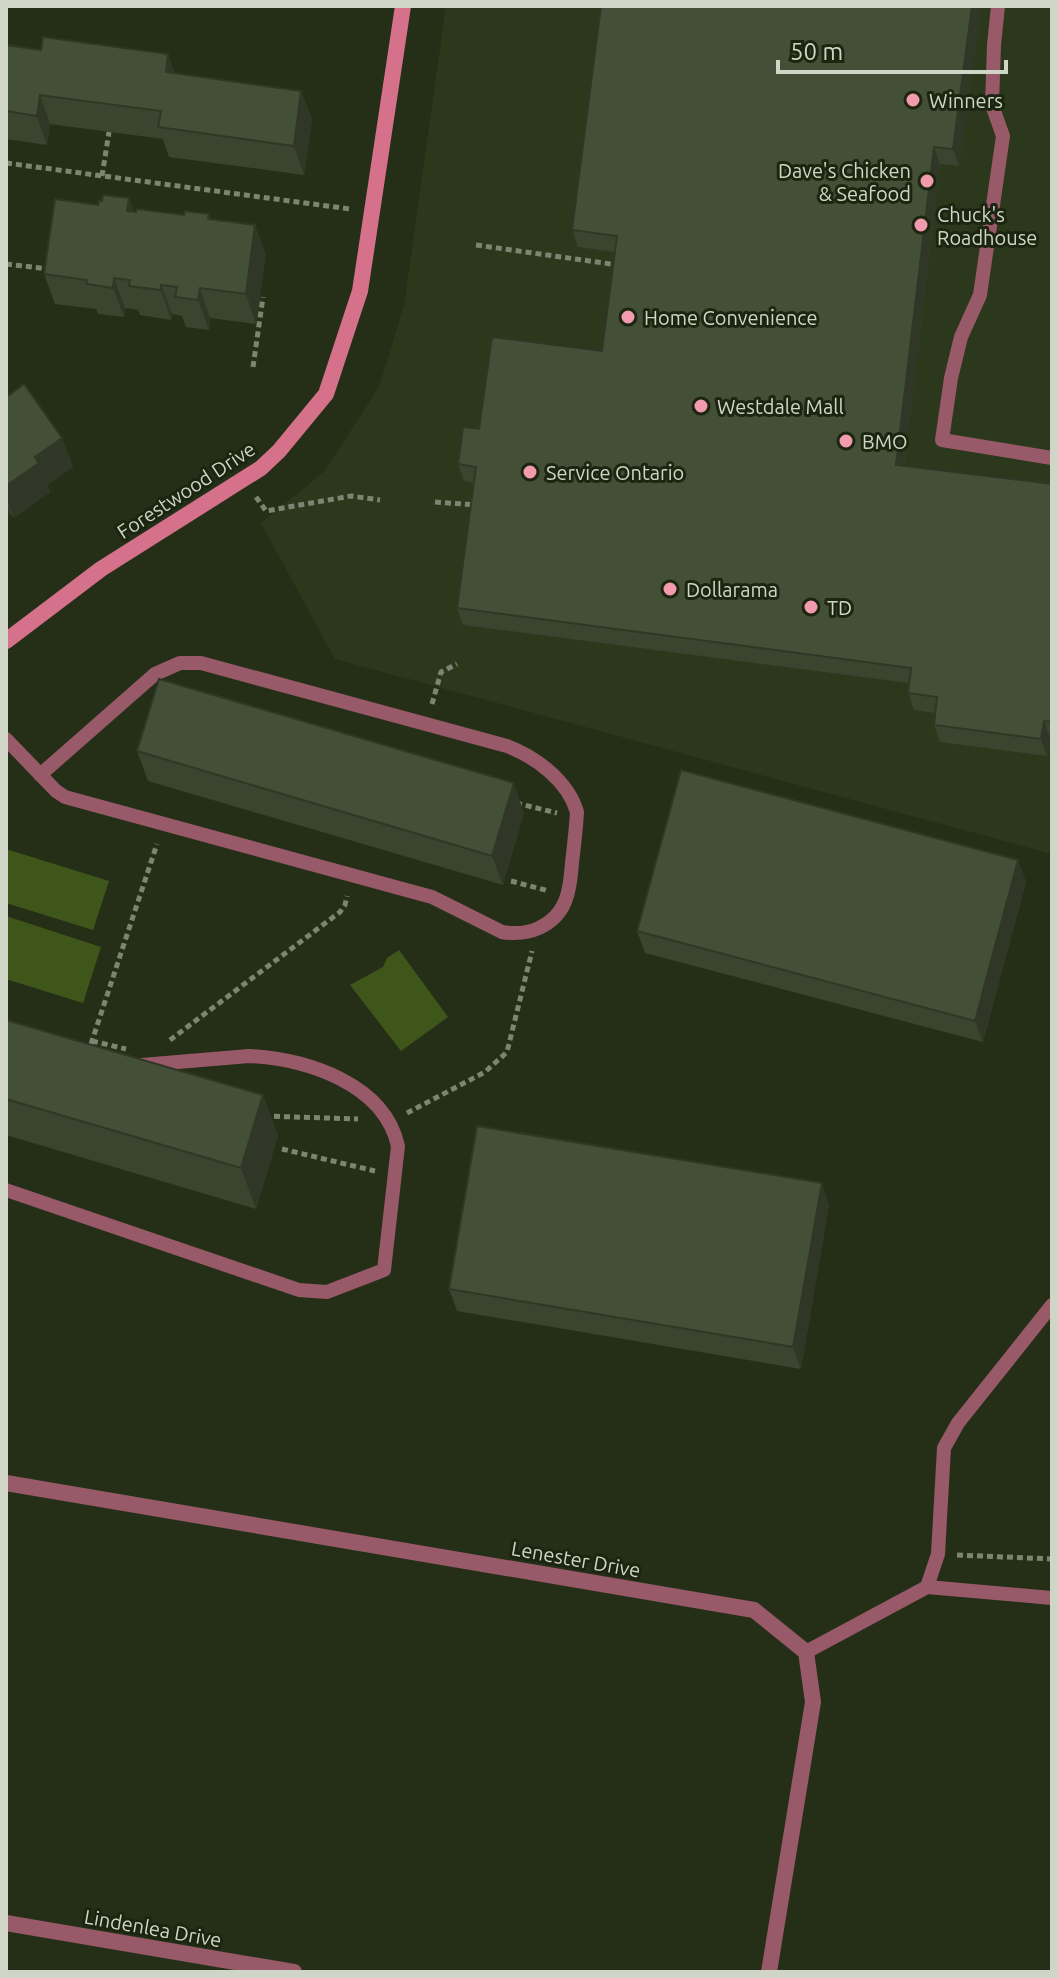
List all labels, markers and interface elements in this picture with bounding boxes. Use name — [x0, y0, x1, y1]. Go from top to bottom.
scale bar — [778, 24, 1006, 74]
text: 50 m — [790, 38, 843, 65]
place label: Winners — [929, 89, 1003, 112]
marker: Winners — [904, 91, 922, 109]
place label: Dave's Chicken & Seafood — [778, 159, 911, 205]
marker: Dave's Chicken & Seafood — [918, 172, 936, 190]
place label: Chuck's Roadhouse — [937, 203, 1037, 249]
marker: Chuck's Roadhouse — [912, 216, 930, 234]
place label: Home Convenience — [644, 306, 818, 329]
marker: Home Convenience — [619, 308, 637, 326]
place label: Westdale Mall — [717, 395, 844, 418]
marker: Westdale Mall — [692, 397, 710, 415]
place label: BMO — [862, 430, 908, 453]
marker: BMO — [837, 432, 855, 450]
street label: Forestwood Drive — [113, 437, 259, 543]
place label: Service Ontario — [546, 461, 684, 484]
marker: Service Ontario — [521, 463, 539, 481]
place label: Dollarama — [686, 578, 778, 601]
marker: Dollarama — [661, 580, 679, 598]
place label: TD — [827, 596, 852, 619]
marker: TD — [802, 598, 820, 616]
street label: Lenester Drive — [510, 1536, 642, 1582]
street label: Lindenlea Drive — [83, 1905, 223, 1951]

